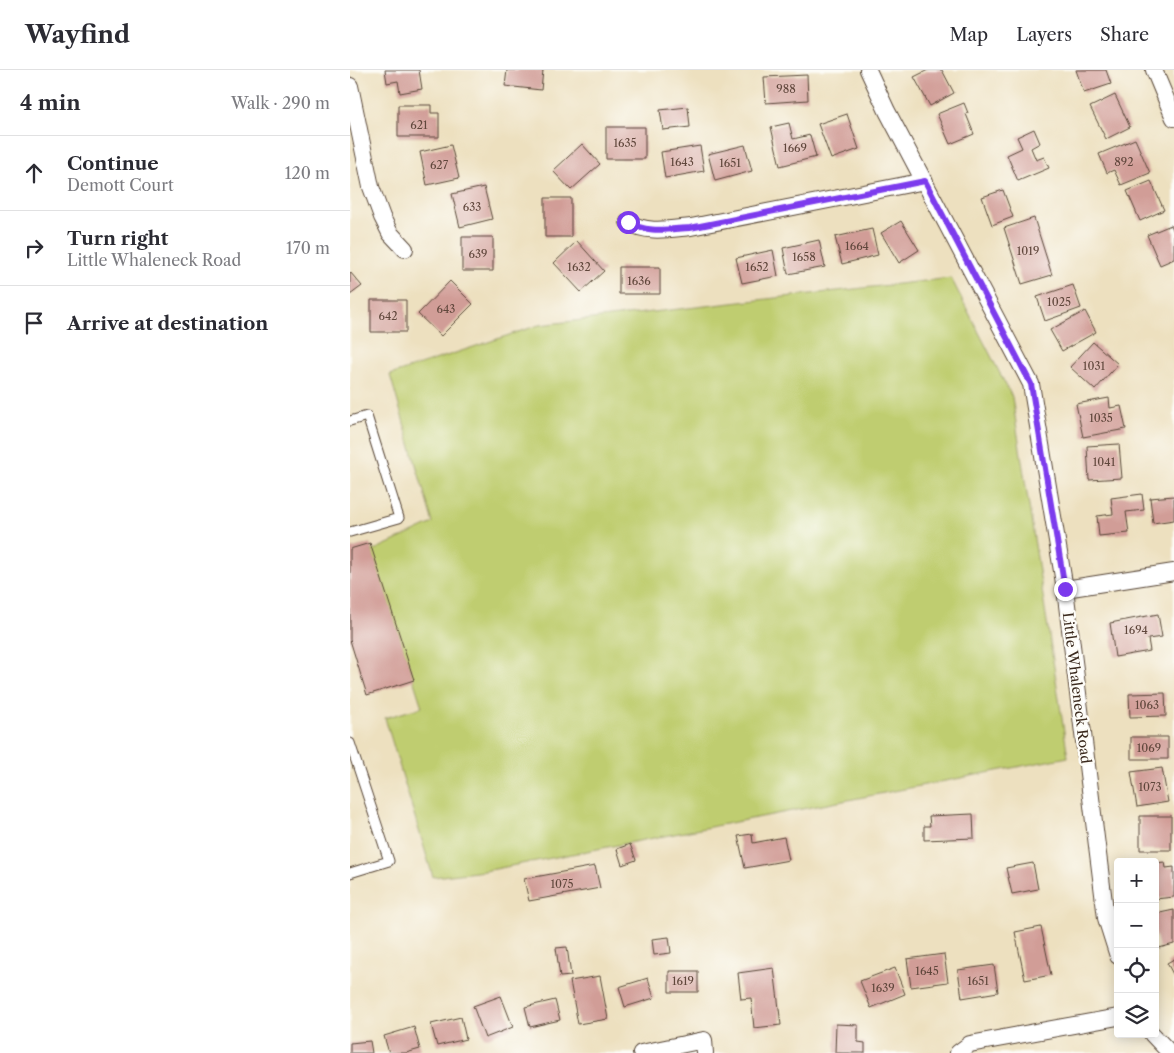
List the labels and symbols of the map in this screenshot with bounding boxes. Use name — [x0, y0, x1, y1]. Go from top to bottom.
house number: 988 — [776, 82, 796, 96]
house number: 621 — [410, 118, 428, 132]
house number: 1635 — [613, 136, 637, 150]
house number: 1669 — [783, 141, 807, 155]
house number: 1643 — [670, 155, 694, 169]
house number: 892 — [1114, 155, 1134, 169]
house number: 1651 — [719, 156, 741, 170]
house number: 627 — [430, 158, 449, 172]
house number: 633 — [463, 200, 481, 214]
route start — [617, 211, 640, 234]
house number: 1664 — [845, 239, 869, 253]
house number: 1019 — [1017, 244, 1039, 258]
house number: 639 — [469, 247, 487, 261]
house number: 1658 — [792, 250, 816, 264]
house number: 1632 — [567, 260, 591, 274]
house number: 1652 — [745, 260, 769, 274]
house number: 1636 — [627, 274, 651, 288]
house number: 1025 — [1047, 295, 1071, 309]
house number: 643 — [437, 302, 455, 316]
house number: 642 — [378, 309, 398, 323]
house number: 1031 — [1083, 359, 1106, 373]
house number: 1035 — [1089, 411, 1113, 425]
house number: 1041 — [1093, 455, 1116, 469]
route end — [1054, 578, 1077, 601]
street label: Little Whaleneck Road — [1059, 611, 1095, 765]
house number: 1694 — [1124, 623, 1148, 637]
house number: 1063 — [1135, 698, 1159, 712]
house number: 1069 — [1137, 741, 1161, 755]
house number: 1073 — [1138, 780, 1162, 794]
house number: 1075 — [551, 877, 574, 891]
house number: 1645 — [915, 964, 939, 978]
house number: 1619 — [672, 974, 694, 988]
house number: 1651 — [967, 974, 989, 988]
house number: 1639 — [871, 981, 895, 995]

